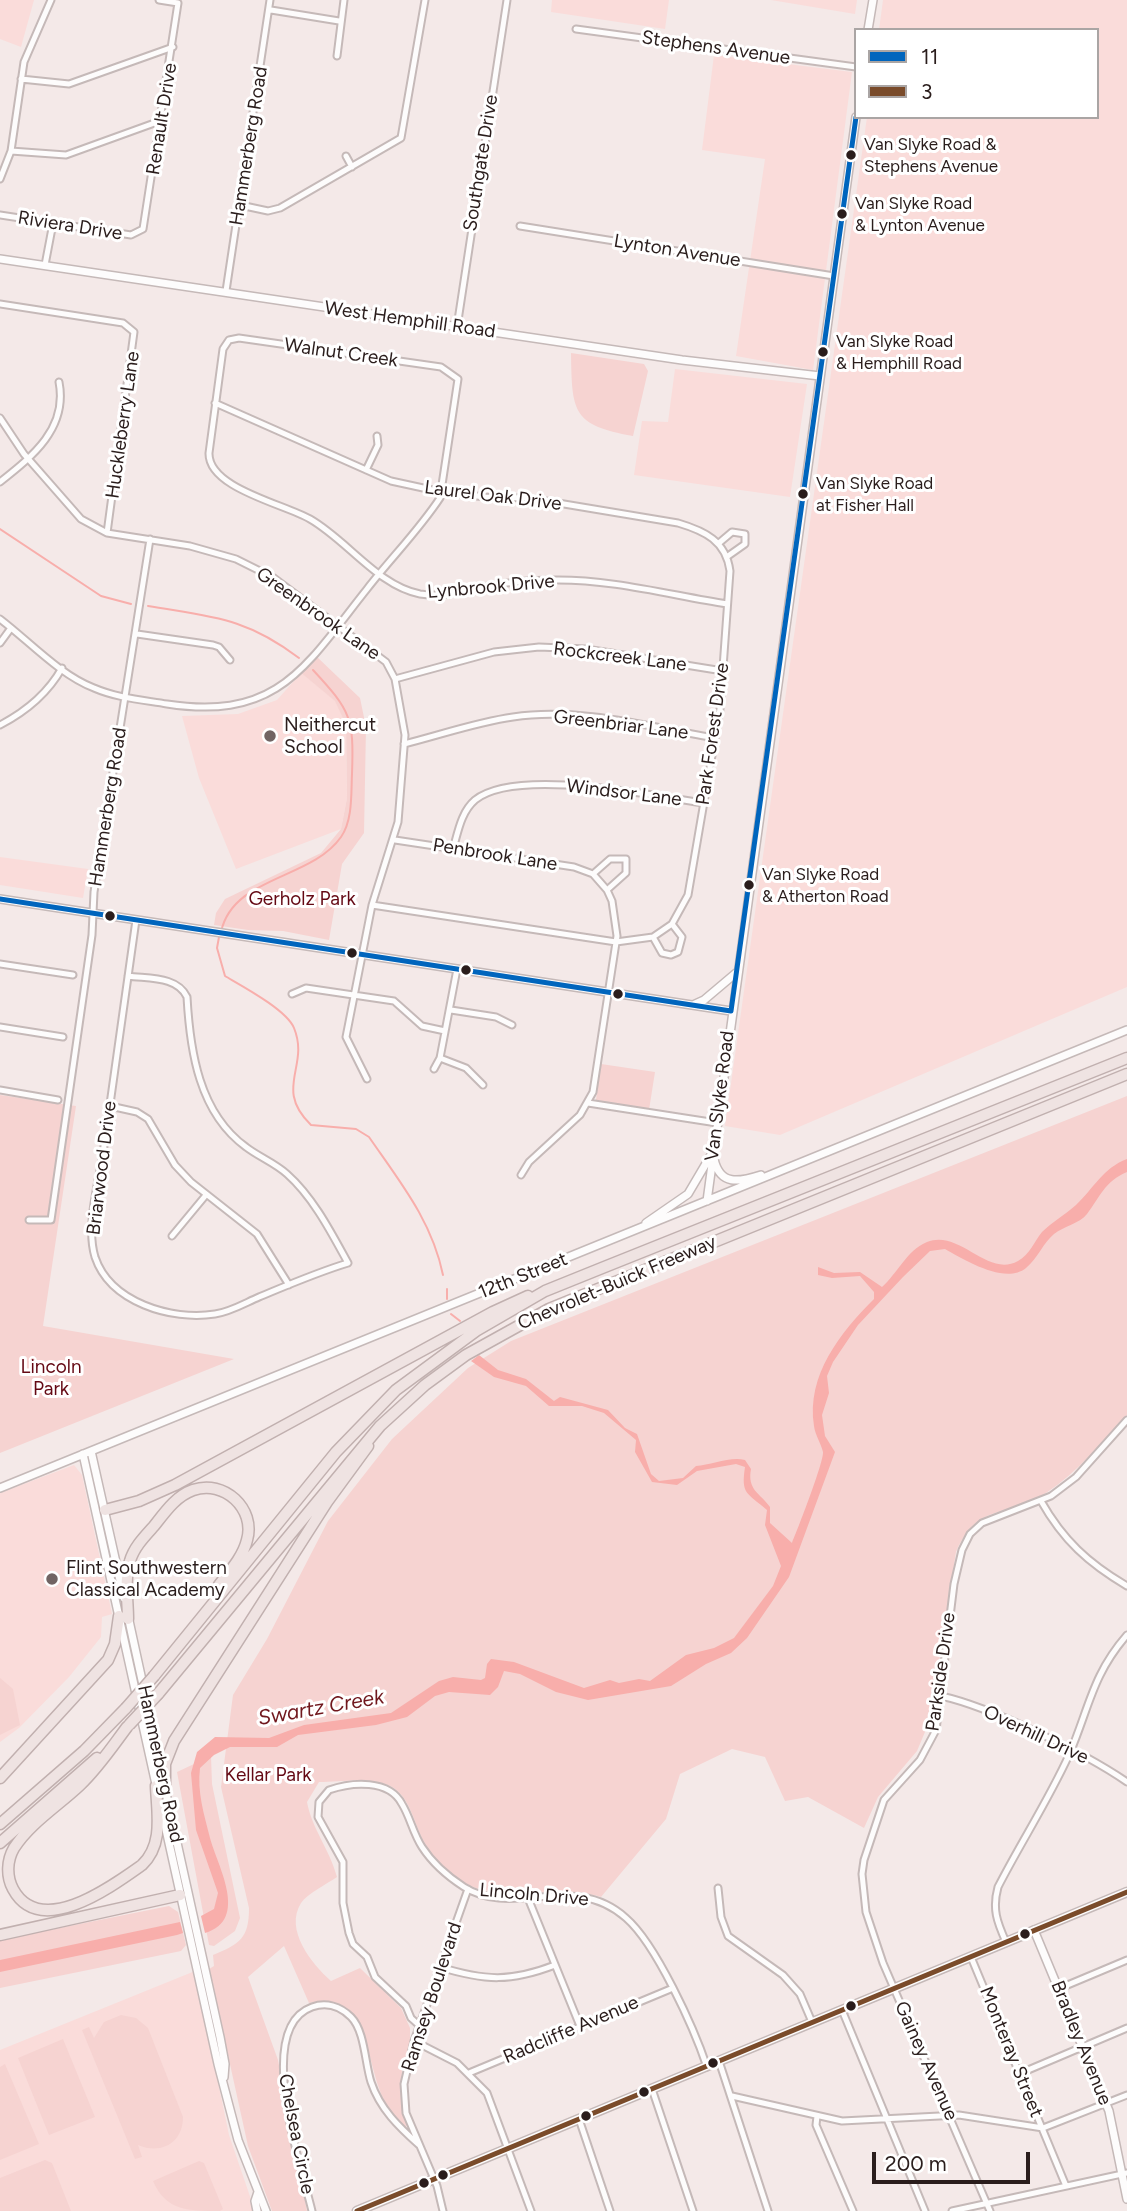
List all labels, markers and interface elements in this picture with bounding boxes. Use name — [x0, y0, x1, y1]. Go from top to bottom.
street label: Stephens Avenue — [640, 26, 792, 70]
legend — [854, 28, 1099, 119]
text: 11 — [921, 44, 938, 69]
street label: Renault Drive — [142, 61, 182, 177]
street label: Hammerberg Road — [225, 65, 273, 227]
text: 3 — [921, 79, 932, 104]
street label: Southgate Drive — [459, 93, 503, 233]
place label: Van Slyke Road & Stephens Avenue — [864, 135, 998, 175]
marker: Van Slyke Road & Stephens Avenue — [844, 148, 858, 162]
place label: Van Slyke Road & Lynton Avenue — [855, 194, 985, 234]
street label: Riviera Drive — [16, 206, 124, 246]
marker: Van Slyke Road & Lynton Avenue — [835, 207, 849, 221]
street label: Lynton Avenue — [612, 230, 742, 272]
street label: West Hemphill Road — [323, 297, 497, 343]
place label: Van Slyke Road & Hemphill Road — [836, 332, 962, 372]
street label: Walnut Creek — [283, 334, 399, 372]
marker: Van Slyke Road & Hemphill Road — [816, 345, 830, 359]
street label: Huckleberry Lane — [101, 350, 145, 500]
place label: Van Slyke Road at Fisher Hall — [816, 474, 933, 514]
street label: Laurel Oak Drive — [423, 476, 563, 516]
marker: Van Slyke Road at Fisher Hall — [796, 487, 810, 501]
street label: Greenbrook Lane — [252, 563, 384, 665]
street label: Lynbrook Drive — [426, 570, 556, 604]
street label: Rockcreek Lane — [552, 638, 688, 676]
street label: Park Forest Drive — [692, 661, 734, 807]
street label: Greenbriar Lane — [552, 705, 690, 745]
place label: Neithercut School — [284, 714, 376, 758]
street label: Hammerberg Road — [84, 726, 132, 888]
marker: Neithercut School — [262, 728, 278, 744]
street label: Windsor Lane — [565, 775, 683, 811]
street label: Penbrook Lane — [431, 834, 559, 876]
place label: Van Slyke Road & Atherton Road — [762, 865, 889, 905]
marker: Van Slyke Road & Atherton Road — [742, 878, 756, 892]
park label: Gerholz Park — [248, 888, 356, 910]
unlabelled marker — [103, 909, 117, 923]
unlabelled marker — [345, 946, 359, 960]
unlabelled marker — [459, 963, 473, 977]
unlabelled marker — [611, 987, 625, 1001]
street label: Van Slyke Road — [701, 1030, 739, 1162]
street label: Briarwood Drive — [82, 1100, 122, 1236]
street label: Chevrolet-Buick Freeway — [514, 1231, 720, 1335]
street label: 12th Street — [475, 1248, 571, 1304]
park label: Lincoln Park — [21, 1356, 81, 1400]
place label: Flint Southwestern Classical Academy — [66, 1557, 227, 1601]
marker: Flint Southwestern Classical Academy — [44, 1571, 60, 1587]
street label: Parkside Drive — [921, 1611, 961, 1733]
street label: Hammerberg Road — [132, 1683, 188, 1845]
water label: Swartz Creek — [256, 1685, 386, 1731]
street label: Overhill Drive — [980, 1701, 1092, 1769]
park label: Kellar Park — [224, 1764, 312, 1786]
street label: Lincoln Drive — [478, 1879, 590, 1911]
street label: Ramsey Boulevard — [397, 1919, 467, 2075]
unlabelled marker — [1018, 1927, 1032, 1941]
street label: Bradley Avenue — [1046, 1977, 1116, 2109]
street label: Monteray Street — [974, 1983, 1048, 2121]
street label: Radcliffe Avenue — [500, 1991, 642, 2069]
street label: Gainey Avenue — [890, 1998, 962, 2124]
unlabelled marker — [844, 1999, 858, 2013]
unlabelled marker — [706, 2056, 720, 2070]
street label: Chelsea Circle — [273, 2072, 319, 2196]
unlabelled marker — [637, 2085, 651, 2099]
unlabelled marker — [579, 2109, 593, 2123]
scale bar — [875, 2138, 1032, 2182]
text: 200 m — [885, 2151, 947, 2176]
unlabelled marker — [436, 2168, 450, 2182]
unlabelled marker — [417, 2176, 431, 2190]

